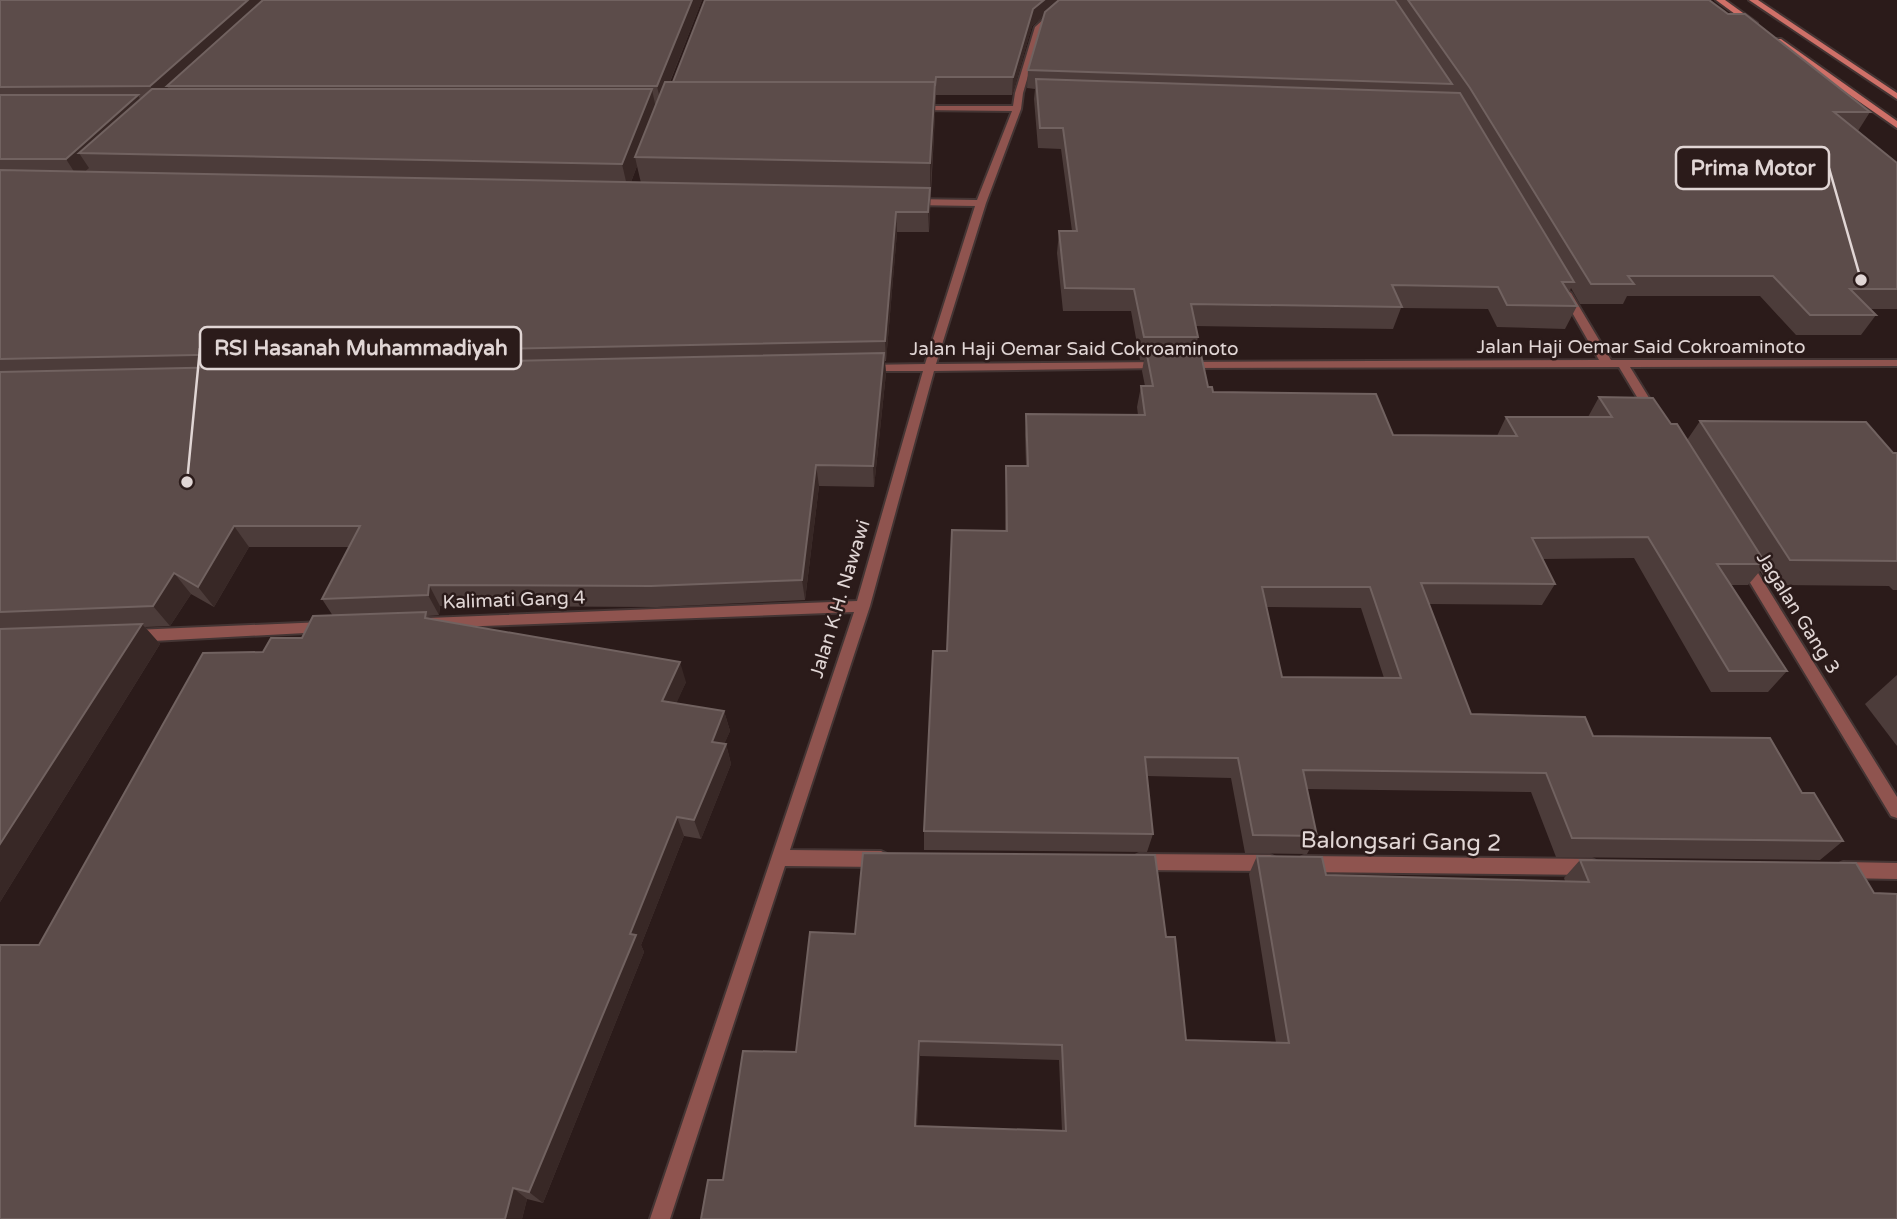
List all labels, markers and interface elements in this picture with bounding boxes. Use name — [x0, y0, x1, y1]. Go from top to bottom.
callout: Prima Motor — [1676, 147, 1829, 189]
text: Prima Motor — [1690, 156, 1817, 181]
callout: RSI Hasanah Muhammadiyah — [200, 327, 521, 369]
text: RSI Hasanah Muhammadiyah — [214, 336, 508, 361]
street label: Jalan Haji Oemar Said Cokroaminoto — [1476, 336, 1806, 358]
street label: Jalan Haji Oemar Said Cokroaminoto — [909, 338, 1239, 360]
street label: Jalan K.H. Nawawi — [805, 517, 875, 681]
street label: Jagalan Gang 3 — [1752, 548, 1844, 678]
street label: Kalimati Gang 4 — [442, 587, 586, 613]
street label: Balongsari Gang 2 — [1300, 826, 1502, 858]

